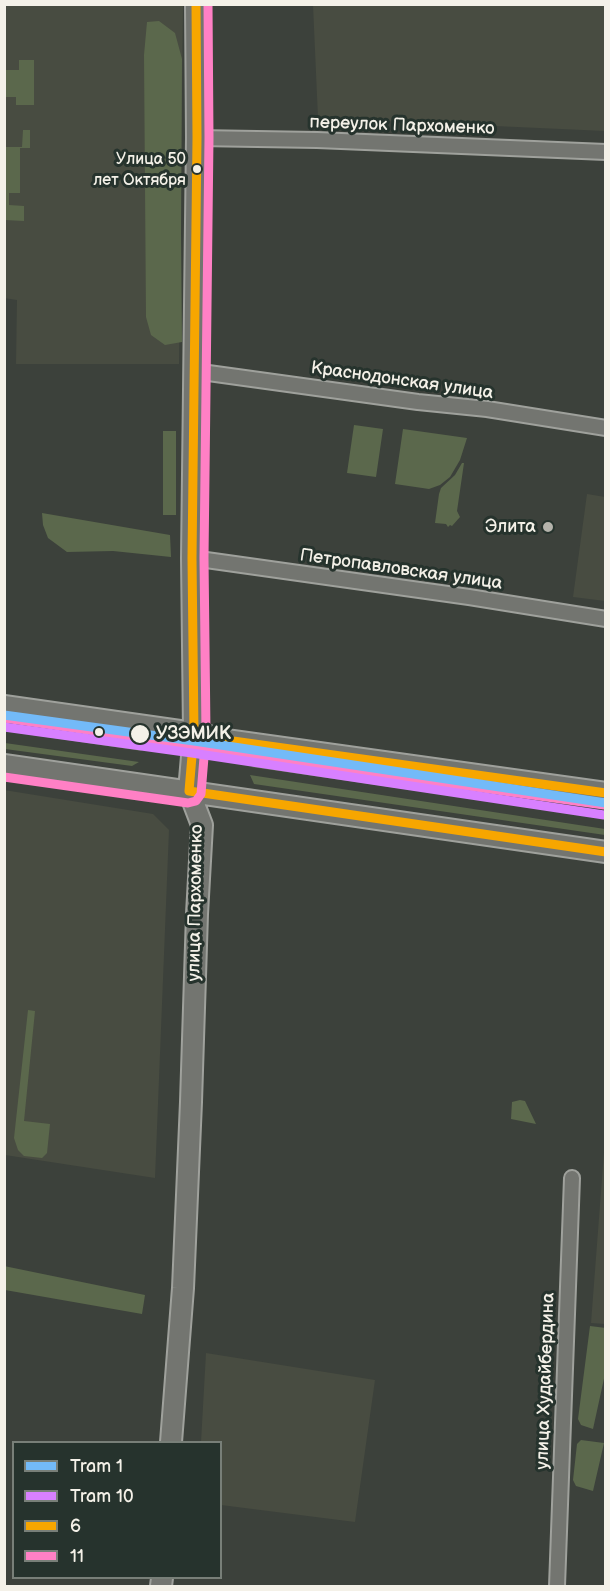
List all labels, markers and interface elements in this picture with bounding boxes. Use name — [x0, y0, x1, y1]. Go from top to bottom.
street label: переулок Пархоменко — [309, 112, 495, 140]
place label: Улица 50 лет Октября — [93, 150, 186, 188]
marker: Улица 50 лет Октября — [191, 163, 203, 175]
street label: Краснодонская улица — [309, 357, 495, 405]
place label: Элита — [485, 516, 536, 538]
marker: Элита — [541, 520, 555, 534]
street label: Петропавловская улица — [298, 545, 504, 595]
marker: УЗЭМИК — [129, 723, 151, 745]
place label: УЗЭМИК — [156, 723, 231, 745]
unlabelled marker — [93, 726, 105, 738]
street label: улица Пархоменко — [184, 824, 208, 982]
street label: улица Худайбердина — [532, 1292, 560, 1470]
legend — [12, 1441, 222, 1579]
text: Tram 1 — [70, 1456, 123, 1477]
text: Tram 10 — [70, 1486, 134, 1507]
text: 6 — [70, 1516, 81, 1537]
text: 11 — [70, 1546, 84, 1567]

